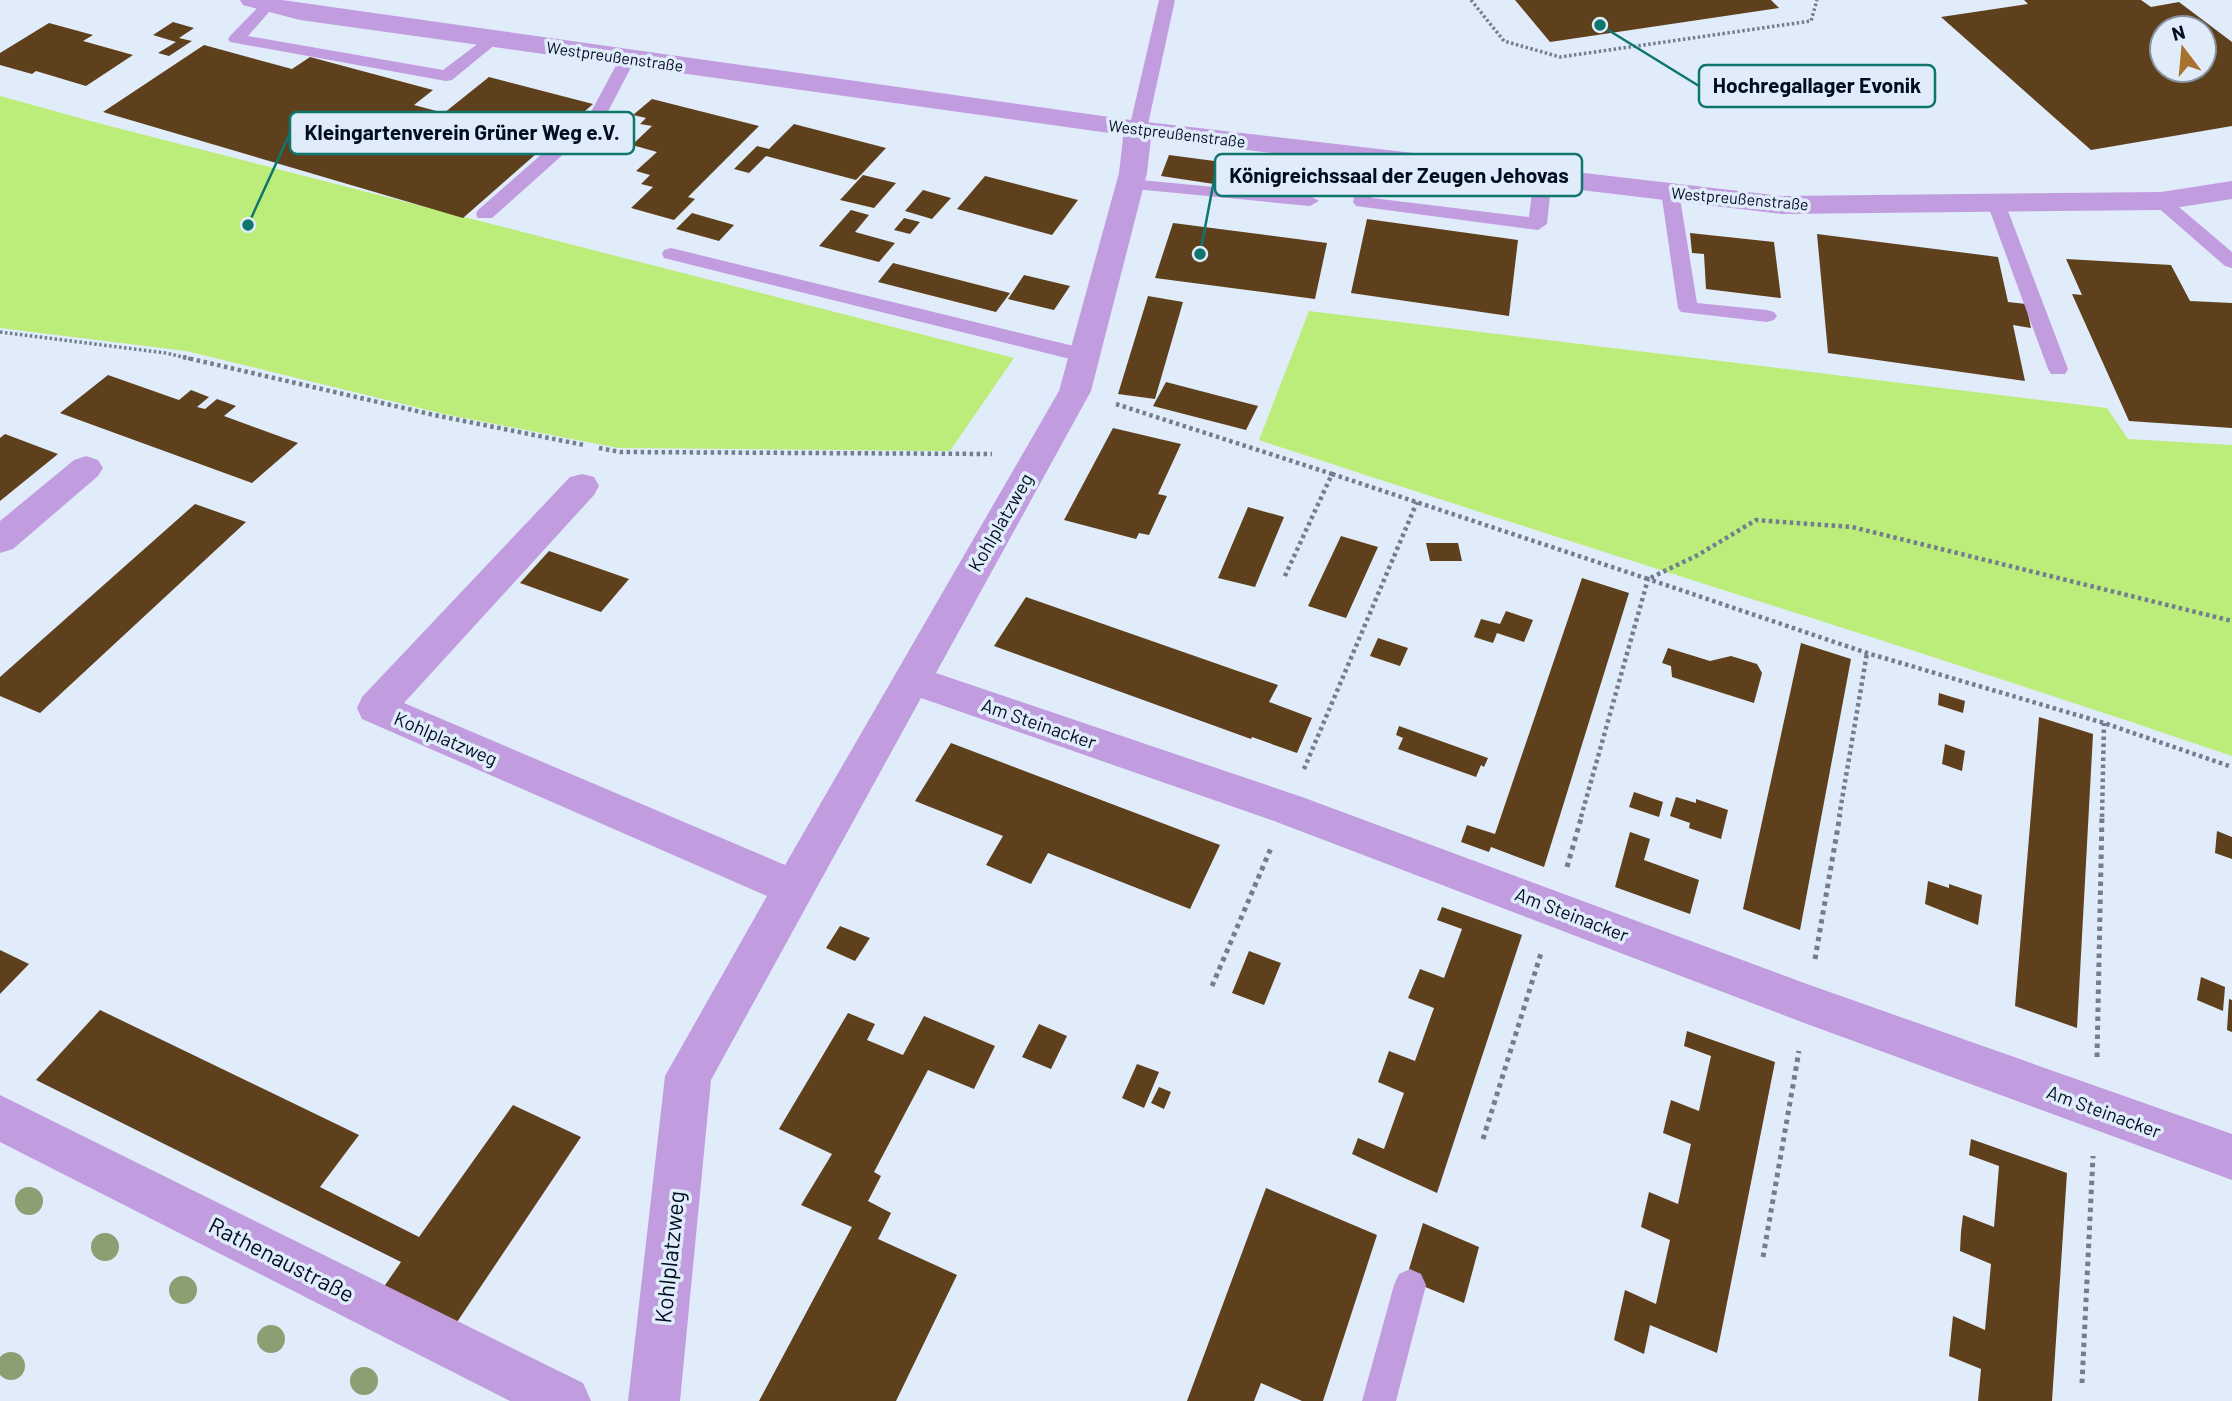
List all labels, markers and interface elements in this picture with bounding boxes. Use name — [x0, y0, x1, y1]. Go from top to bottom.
north arrow — [2148, 14, 2218, 84]
text: N — [2169, 19, 2187, 45]
street label: Westpreußenstraße — [545, 37, 685, 75]
callout: Hochregallager Evonik — [1699, 65, 1935, 107]
text: Hochregallager Evonik — [1713, 72, 1921, 97]
callout: Kleingartenverein Grüner Weg e.V. — [290, 112, 634, 154]
street label: Westpreußenstraße — [1107, 115, 1247, 151]
text: Kleingartenverein Grüner Weg e.V. — [304, 119, 620, 144]
callout: Königreichssaal der Zeugen Jehovas — [1215, 154, 1582, 196]
text: Königreichssaal der Zeugen Jehovas — [1229, 162, 1569, 187]
street label: Westpreußenstraße — [1671, 183, 1809, 213]
street label: Kohlplatzweg — [963, 469, 1037, 575]
street label: Am Steinacker — [979, 693, 1099, 753]
street label: Kohlplatzweg — [391, 706, 501, 770]
street label: Am Steinacker — [1512, 882, 1632, 946]
street label: Am Steinacker — [2044, 1080, 2164, 1142]
street label: Kohlplatzweg — [648, 1189, 690, 1325]
street label: Rathenaustraße — [205, 1210, 359, 1308]

